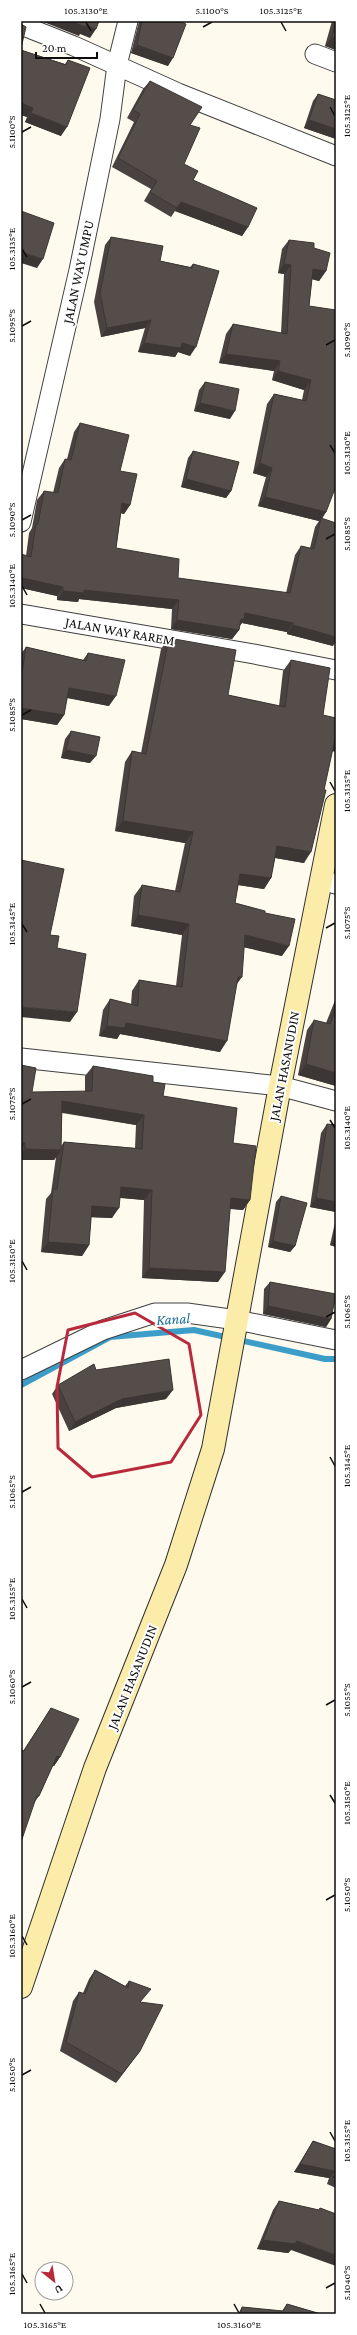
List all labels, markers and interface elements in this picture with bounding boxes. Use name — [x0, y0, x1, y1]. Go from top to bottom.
text: 105.3130°E — [64, 5, 108, 16]
text: 5.1100°S — [195, 5, 229, 16]
text: 105.3125°E — [260, 5, 303, 16]
scale bar — [36, 34, 97, 60]
text: 20 m — [42, 41, 67, 55]
text: 105.3125°E — [341, 94, 352, 137]
text: 5.1100°S — [6, 115, 17, 149]
street label: JALAN WAY UMPU — [59, 219, 97, 327]
text: 105.3135°E — [6, 227, 17, 270]
text: 5.1095°S — [6, 309, 17, 343]
text: 5.1090°S — [341, 322, 352, 357]
text: 105.3130°E — [341, 431, 352, 475]
text: 5.1090°S — [6, 502, 17, 537]
text: 5.1085°S — [341, 517, 352, 551]
text: 105.3140°E — [6, 564, 17, 608]
street label: JALAN WAY RAREM — [62, 613, 176, 649]
text: 5.1085°S — [6, 698, 17, 732]
text: 105.3135°E — [341, 769, 352, 812]
text: 105.3145°E — [6, 902, 17, 945]
text: 5.1075°S — [341, 906, 352, 939]
street label: JALAN HASANUDIN — [265, 1010, 302, 1124]
text: 5.1075°S — [6, 1087, 17, 1120]
text: 105.3140°E — [341, 1106, 352, 1150]
text: 105.3150°E — [6, 1239, 17, 1283]
text: 5.1065°S — [341, 1295, 352, 1329]
water label: Kanal — [156, 1310, 191, 1328]
text: 105.3145°E — [341, 1444, 352, 1487]
text: 5.1065°S — [6, 1475, 17, 1509]
text: 105.3155°E — [6, 1577, 17, 1620]
street label: JALAN HASANUDIN — [103, 1622, 160, 1734]
text: 5.1060°S — [6, 1669, 17, 1704]
text: 5.1055°S — [341, 1683, 352, 1717]
text: 105.3150°E — [341, 1781, 352, 1825]
text: 5.1050°S — [341, 1877, 352, 1912]
text: 105.3160°E — [6, 1914, 17, 1958]
text: 5.1050°S — [6, 2057, 17, 2092]
text: 105.3155°E — [341, 2119, 352, 2162]
text: 105.3165°E — [6, 2252, 17, 2295]
north arrow — [34, 2261, 74, 2301]
text: 5.1040°S — [341, 2265, 352, 2300]
text: U — [52, 2283, 65, 2297]
text: 105.3165°E — [24, 2319, 67, 2330]
text: 105.3160°E — [217, 2319, 261, 2330]

